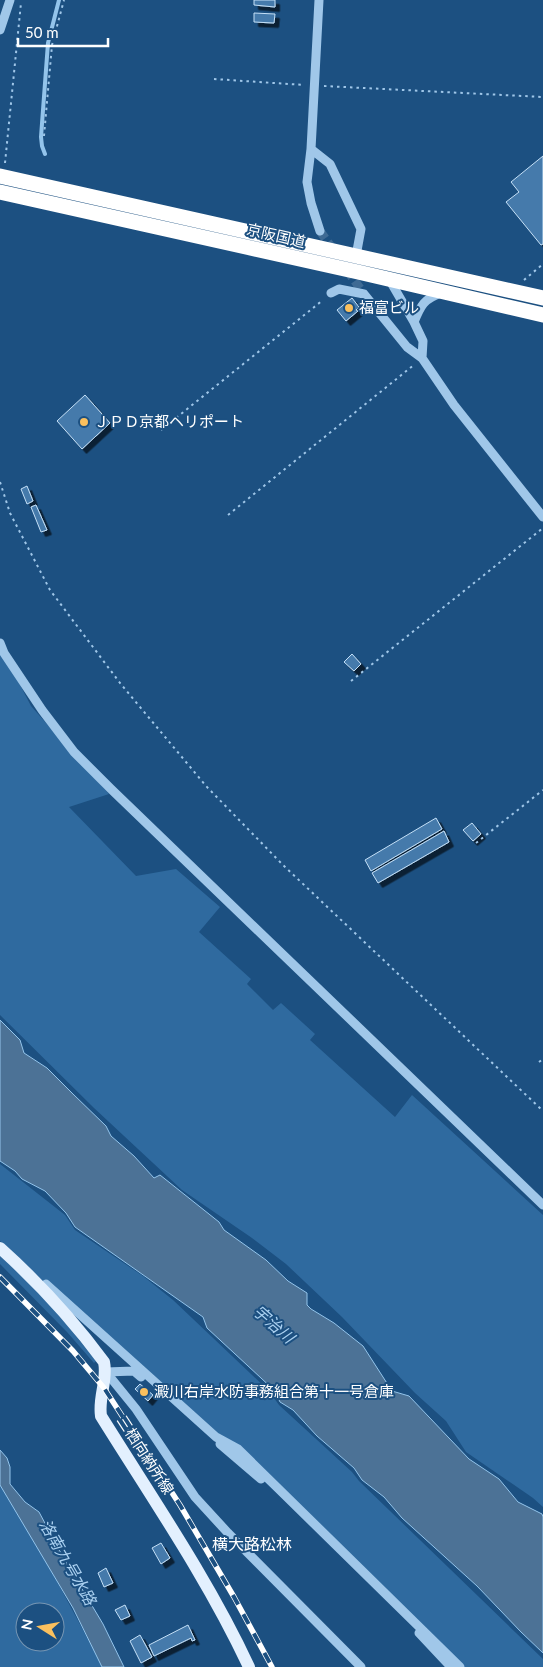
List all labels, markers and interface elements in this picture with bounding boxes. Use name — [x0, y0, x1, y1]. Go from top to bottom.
scale bar — [18, 15, 108, 47]
text: 50 m — [25, 23, 59, 41]
street label: 京阪国道 — [245, 220, 307, 251]
place label: 福富ビル — [359, 298, 419, 316]
marker: 福富ビル — [343, 302, 355, 314]
place label: ＪＰＤ京都ヘリポート — [94, 412, 244, 430]
marker: ＪＰＤ京都ヘリポート — [78, 416, 90, 428]
water label: 宇治川 — [250, 1301, 300, 1348]
place label: 澱川右岸水防事務組合第十一号倉庫 — [154, 1382, 394, 1400]
marker: 澱川右岸水防事務組合第十一号倉庫 — [138, 1386, 150, 1398]
street label: 三栖向納所線 — [114, 1412, 178, 1497]
water label: 洛南九号水路 — [36, 1515, 102, 1610]
district label: 横大路松林 — [212, 1534, 292, 1553]
north arrow — [15, 1602, 65, 1652]
text: N — [17, 1618, 36, 1631]

